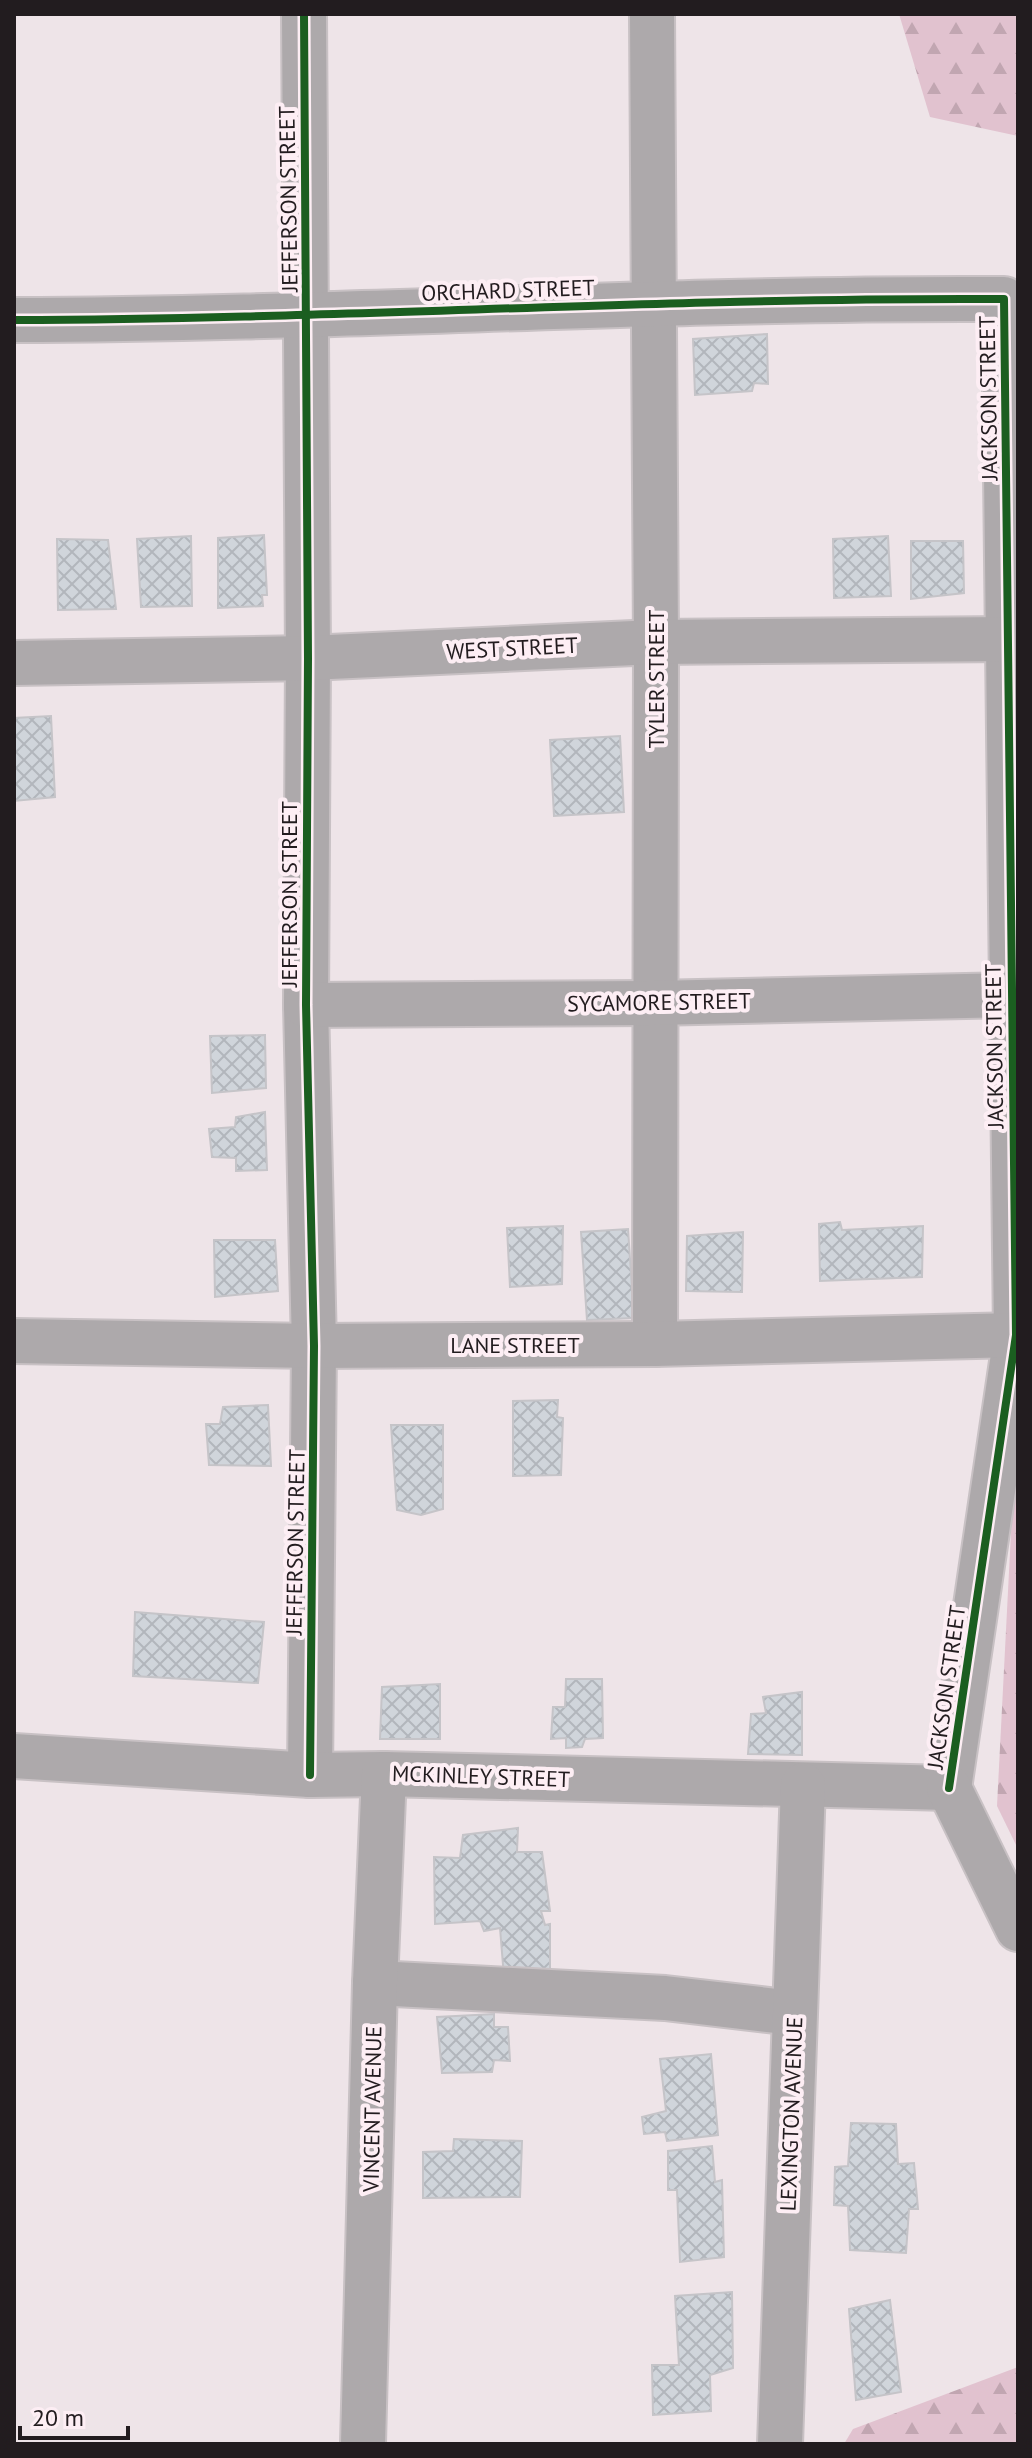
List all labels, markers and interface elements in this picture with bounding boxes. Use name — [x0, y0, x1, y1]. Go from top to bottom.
street label: JEFFERSON STREET — [272, 106, 304, 293]
street label: ORCHARD STREET — [421, 273, 595, 307]
street label: JACKSON STREET — [973, 315, 1003, 482]
street label: TYLER STREET — [642, 609, 670, 749]
street label: WEST STREET — [446, 631, 578, 665]
street label: JEFFERSON STREET — [275, 801, 303, 988]
street label: JACKSON STREET — [979, 963, 1009, 1130]
street label: SYCAMORE STREET — [567, 986, 751, 1018]
street label: LANE STREET — [450, 1331, 580, 1359]
street label: JEFFERSON STREET — [279, 1449, 311, 1636]
street label: JACKSON STREET — [921, 1603, 971, 1772]
street label: MCKINLEY STREET — [391, 1759, 571, 1793]
street label: LEXINGTON AVENUE — [774, 2016, 808, 2212]
street label: VINCENT AVENUE — [357, 2026, 387, 2193]
scale bar — [20, 2390, 128, 2440]
text: 20 m — [32, 2402, 84, 2433]

